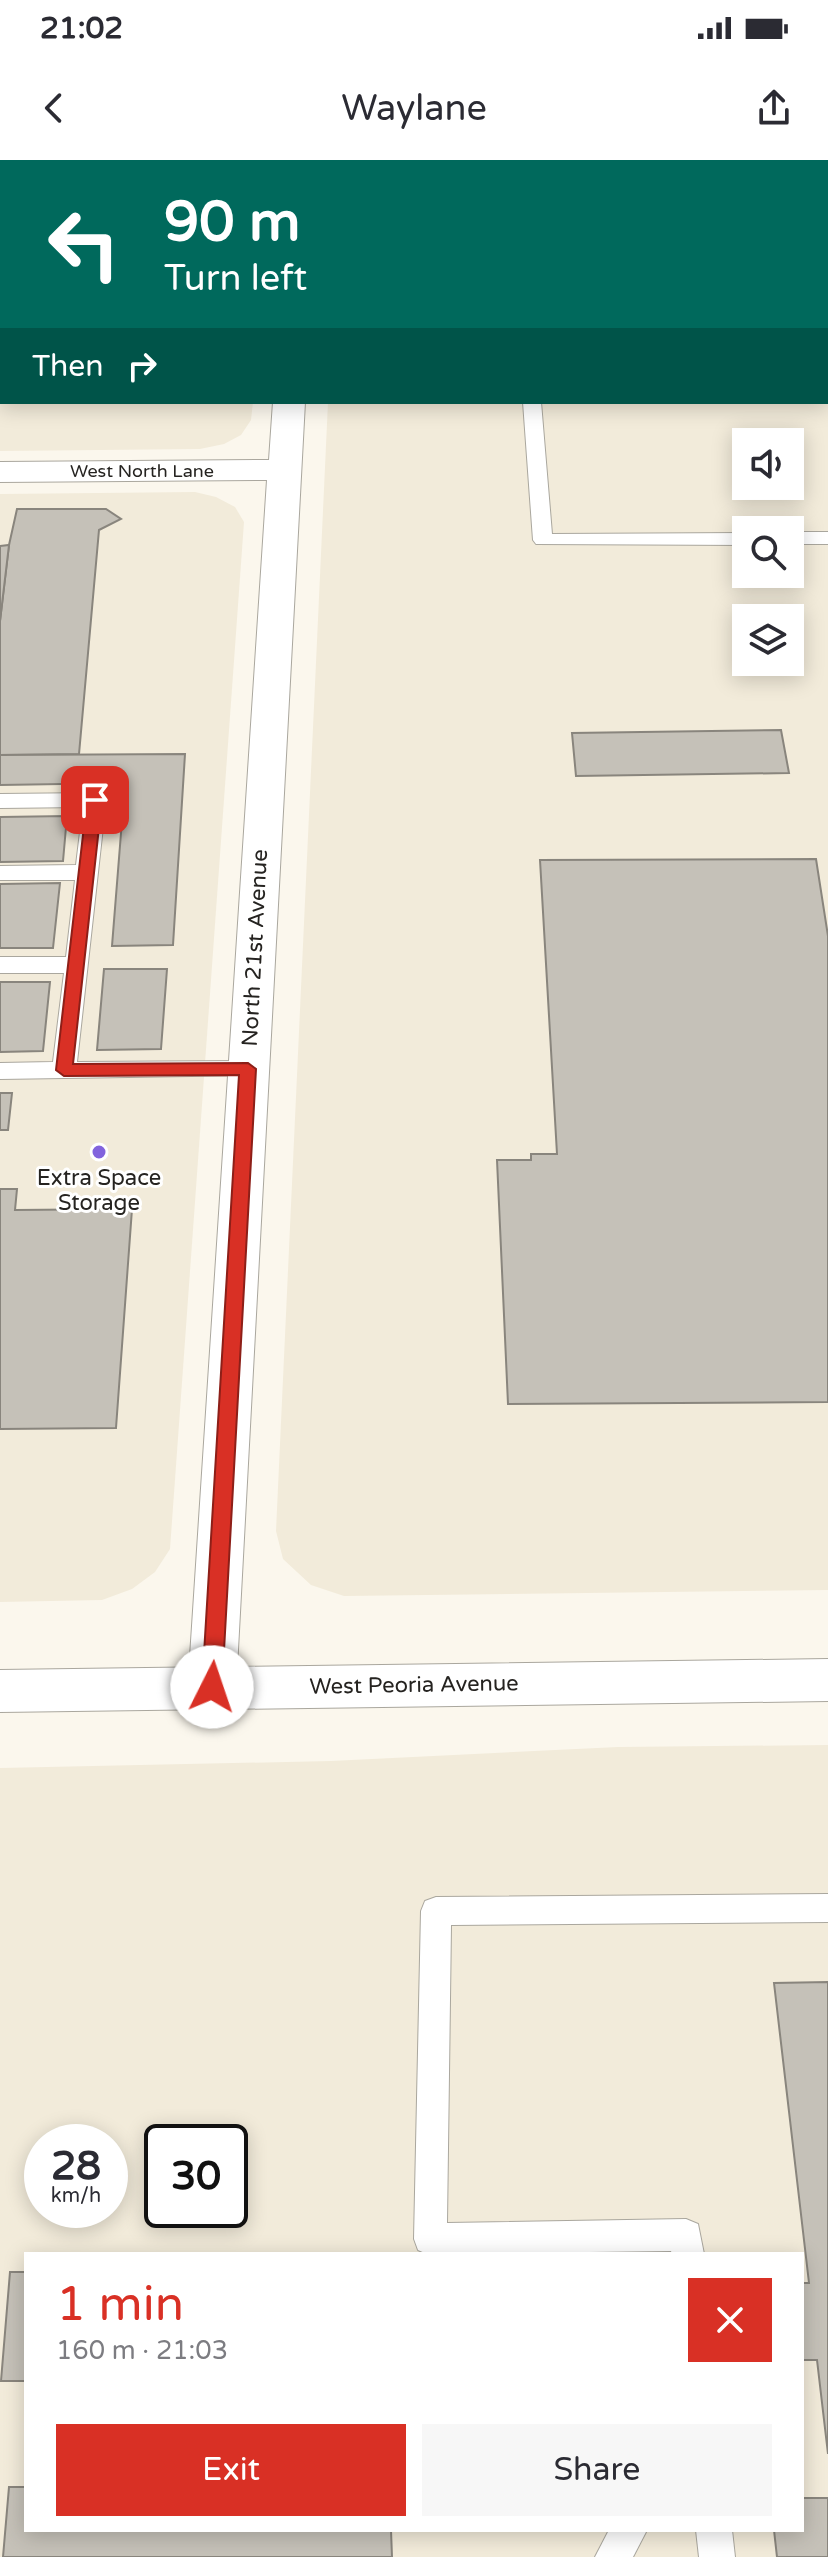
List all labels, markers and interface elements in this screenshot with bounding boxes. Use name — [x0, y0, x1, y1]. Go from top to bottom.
text: 21:02 — [40, 10, 123, 47]
icon: back — [32, 86, 76, 130]
icon: share — [752, 86, 796, 130]
text: Waylane — [341, 87, 487, 130]
text: 90 m — [164, 189, 300, 256]
icon: left — [32, 192, 136, 296]
text: Turn left — [164, 257, 307, 300]
icon: right — [120, 344, 164, 388]
text: Then — [32, 348, 104, 385]
map controls — [732, 428, 804, 676]
button: sound — [732, 428, 804, 500]
street label: West North Lane — [70, 460, 214, 482]
button: search — [732, 516, 804, 588]
button: layers — [732, 604, 804, 676]
pin — [61, 766, 129, 834]
icon: arrive — [73, 778, 117, 822]
street label: North 21st Avenue — [237, 849, 273, 1047]
marker: Extra Space Storage — [90, 1143, 108, 1161]
place label: Extra Space Storage — [37, 1165, 161, 1216]
position arrow — [170, 1645, 254, 1729]
street label: West Peoria Avenue — [309, 1670, 519, 1700]
speed limit sign: 30 — [144, 2124, 248, 2228]
text: 28 — [51, 2142, 101, 2190]
text: km/h — [51, 2184, 101, 2208]
text: 1 min — [56, 2276, 184, 2334]
button: close — [688, 2278, 772, 2362]
text: 160 m · 21:03 — [56, 2335, 228, 2366]
button: Exit — [56, 2424, 406, 2516]
button: Share — [422, 2424, 772, 2516]

